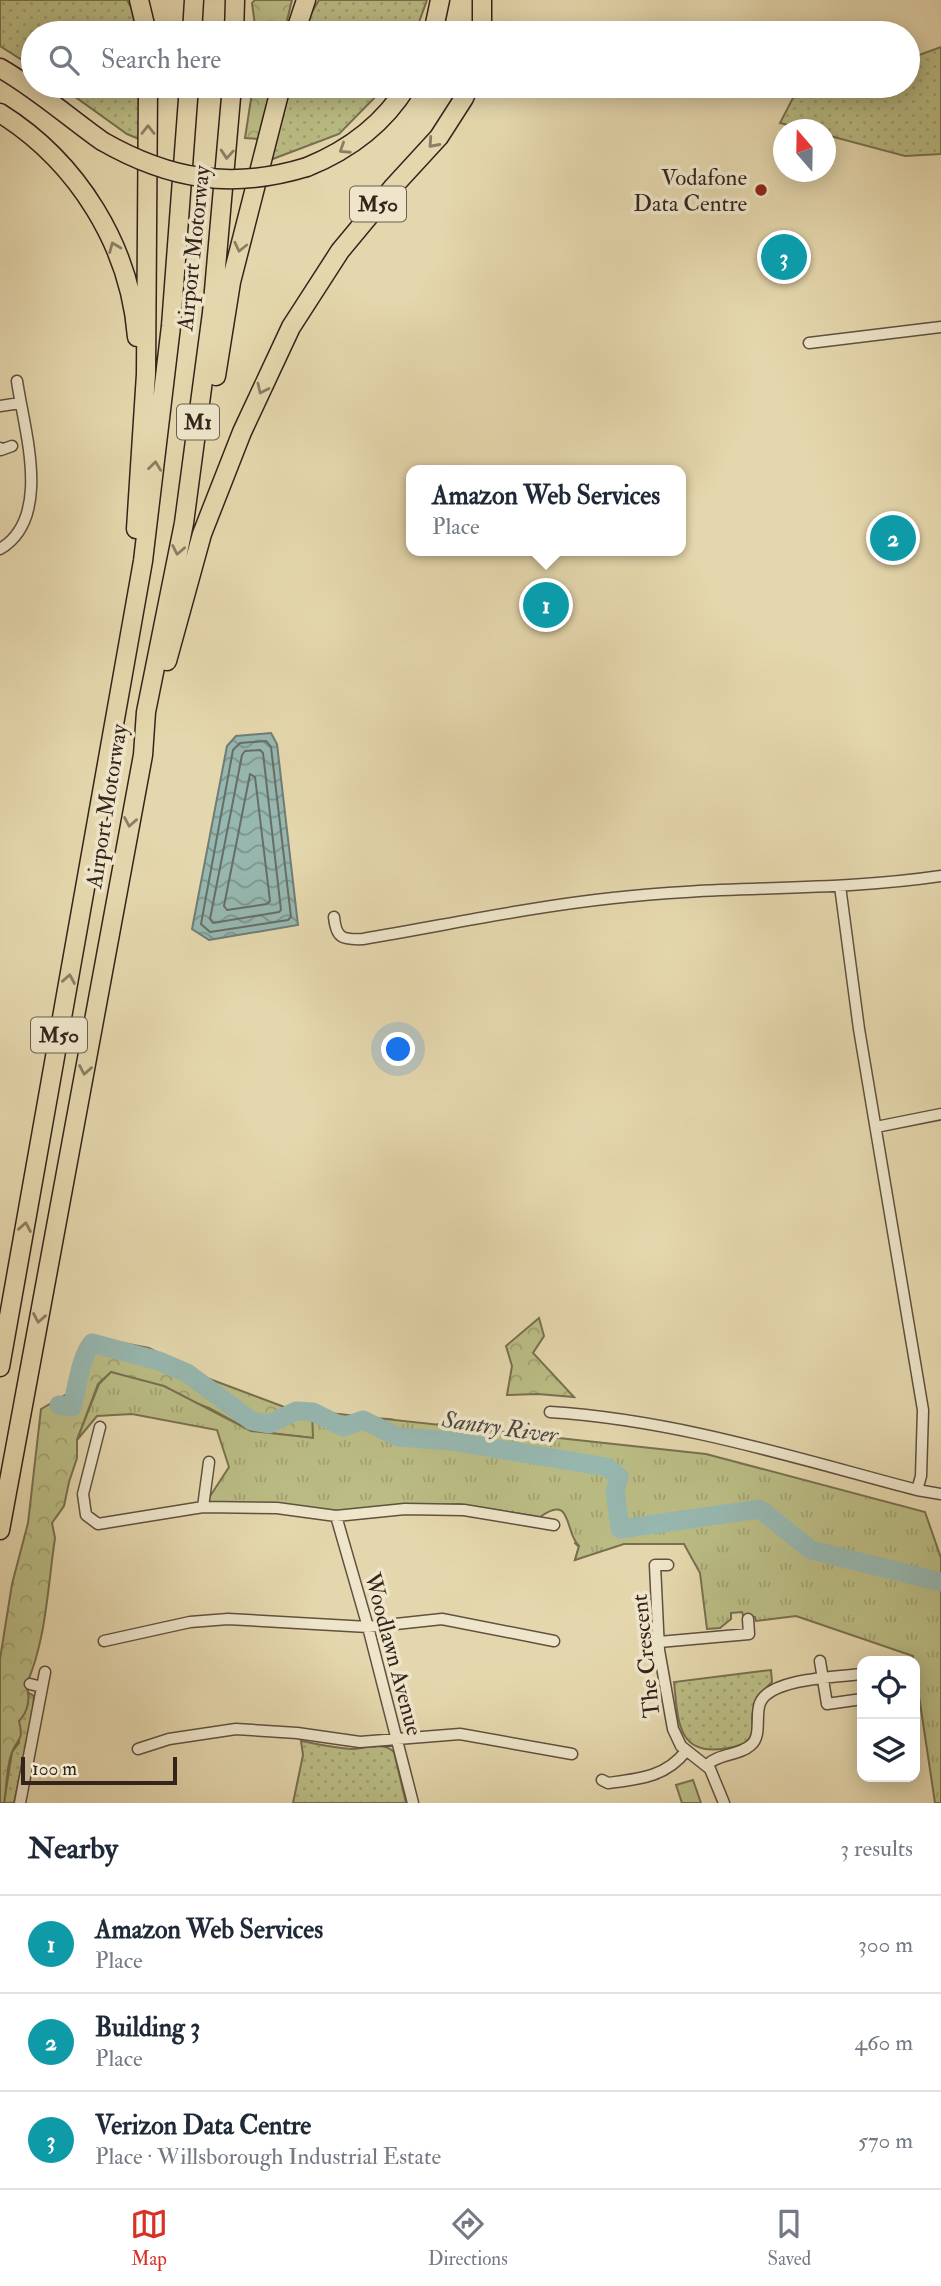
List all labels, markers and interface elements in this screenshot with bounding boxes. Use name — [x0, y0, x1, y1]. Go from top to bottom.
search box — [21, 21, 920, 98]
icon: search — [45, 41, 83, 79]
text: Search here — [101, 44, 221, 76]
north arrow — [773, 119, 836, 182]
one-way arrow — [140, 124, 156, 135]
one-way arrow — [429, 135, 441, 148]
one-way arrow — [339, 141, 352, 154]
one-way arrow — [220, 149, 235, 160]
street label: Airport Motorway — [170, 163, 218, 333]
place label: Vodafone Data Centre — [633, 163, 747, 218]
marker: Vodafone Data Centre — [753, 182, 769, 198]
road number: M50 — [350, 186, 406, 222]
pin: 3 — [761, 231, 807, 283]
one-way arrow — [233, 241, 248, 253]
one-way arrow — [109, 242, 123, 254]
one-way arrow — [256, 382, 270, 394]
road number: M1 — [177, 404, 219, 440]
one-way arrow — [147, 461, 162, 472]
popup — [406, 465, 686, 556]
text: Amazon Web Services — [432, 480, 660, 512]
text: Place — [432, 512, 480, 541]
pin: 2 — [870, 512, 916, 564]
one-way arrow — [172, 544, 187, 556]
pin: 1 — [523, 579, 569, 631]
street label: Airport Motorway — [79, 721, 135, 892]
one-way arrow — [124, 816, 139, 828]
one-way arrow — [61, 973, 76, 985]
road number: M50 — [31, 1018, 87, 1052]
your location — [381, 1032, 415, 1066]
one-way arrow — [78, 1064, 93, 1076]
one-way arrow — [17, 1221, 32, 1233]
one-way arrow — [32, 1312, 47, 1324]
water label: Santry River — [439, 1404, 561, 1451]
street label: Woodlawn Avenue — [358, 1569, 429, 1739]
street label: The Crescent — [625, 1593, 666, 1719]
map controls — [857, 1656, 920, 1782]
button: locate — [857, 1656, 920, 1719]
button: layers — [857, 1719, 920, 1782]
scale bar — [21, 1754, 177, 1786]
text: 100 m — [32, 1757, 77, 1781]
text: Nearby — [28, 1830, 118, 1867]
text: 3 results — [840, 1834, 913, 1863]
text: Amazon Web Services — [95, 1914, 323, 1946]
text: 1 — [47, 1930, 55, 1959]
text: 300 m — [858, 1930, 913, 1959]
text: Place — [95, 1946, 143, 1975]
text: Building 3 — [95, 2012, 200, 2044]
text: 2 — [45, 2028, 57, 2057]
text: 460 m — [855, 2028, 913, 2057]
text: Place — [95, 2044, 143, 2073]
text: Verizon Data Centre — [95, 2110, 311, 2142]
text: 3 — [47, 2126, 55, 2155]
text: 570 m — [858, 2126, 913, 2155]
text: Place · Willsborough Industrial Estate — [95, 2142, 441, 2171]
tab: Map — [130, 2205, 168, 2271]
tab: Directions — [428, 2205, 508, 2271]
tab: Saved — [768, 2205, 811, 2271]

